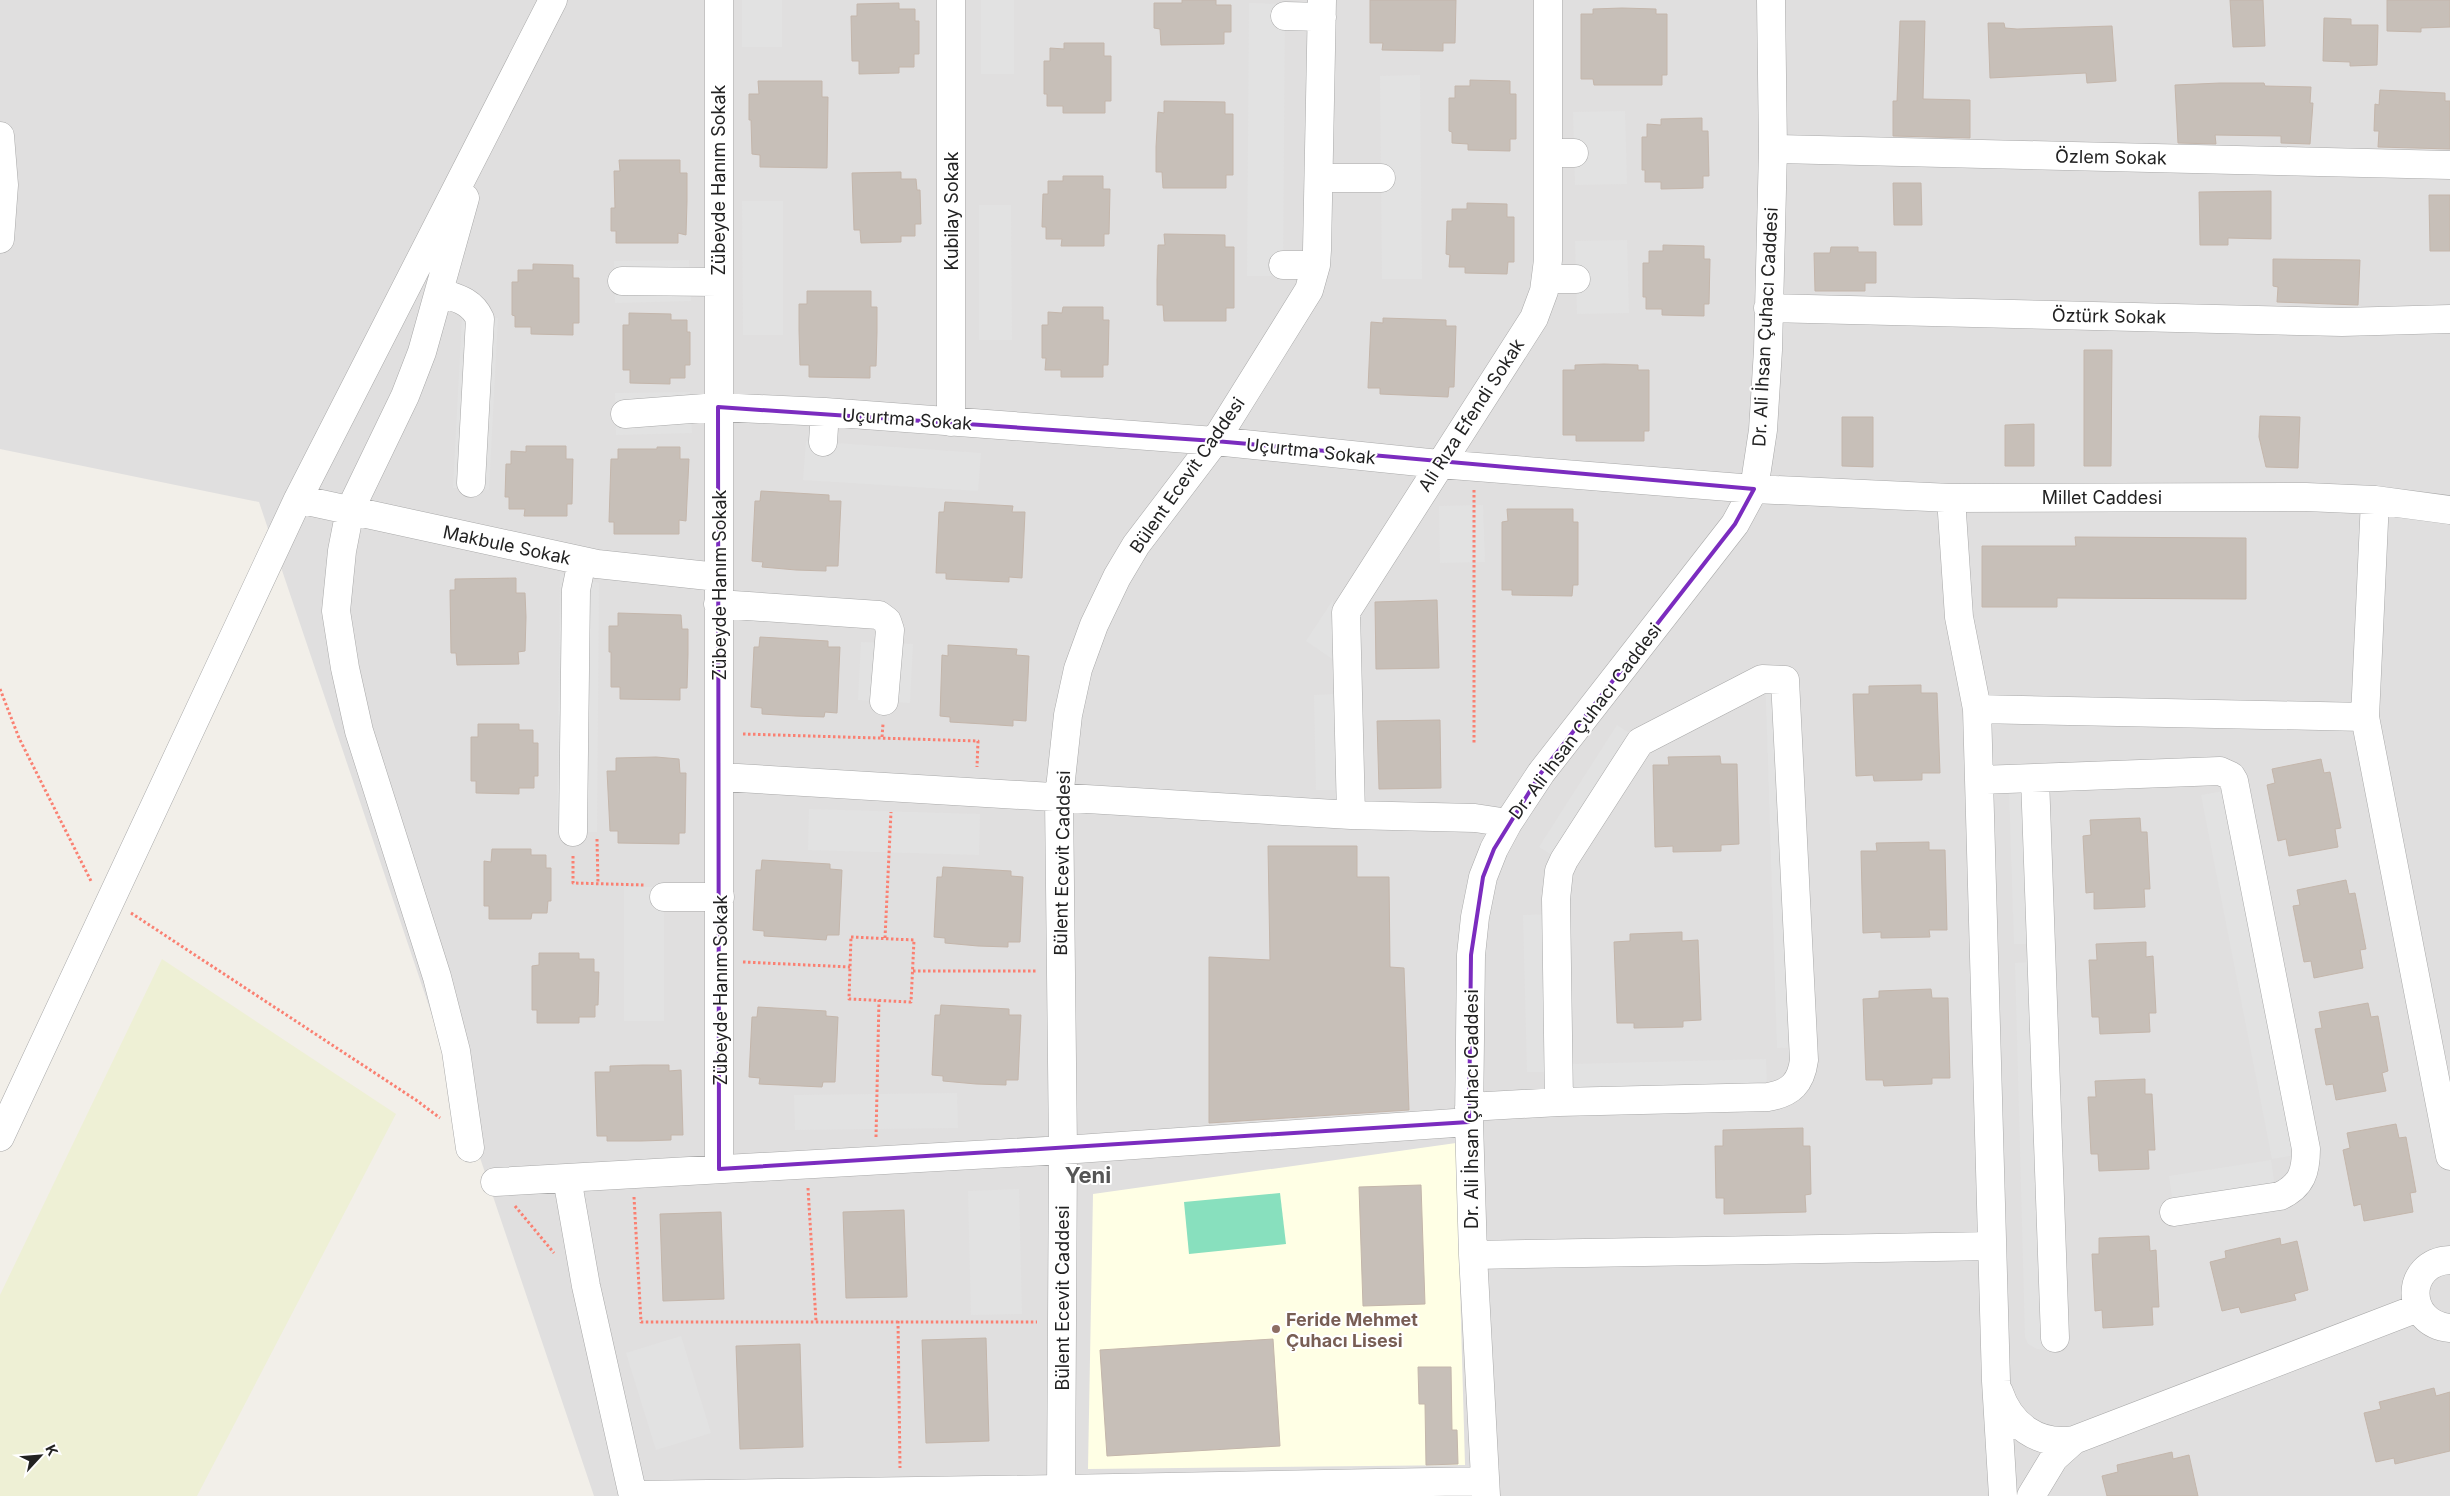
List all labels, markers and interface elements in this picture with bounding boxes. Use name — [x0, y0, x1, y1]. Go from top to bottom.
street label: Zübeyde Hanım Sokak — [708, 84, 729, 276]
street label: Özlem Sokak — [2055, 145, 2167, 168]
street label: Kubilay Sokak — [941, 151, 962, 271]
street label: Dr. Ali İhsan Çuhacı Caddesi — [1747, 207, 1782, 447]
street label: Öztürk Sokak — [2052, 304, 2167, 327]
street label: Ali Rıza Efendi Sokak — [1414, 335, 1528, 495]
street label: Bülent Ecevit Caddesi — [1125, 393, 1249, 557]
street label: Uçurtma Sokak — [841, 404, 973, 434]
street label: Uçurtma Sokak — [1245, 434, 1377, 468]
street label: Millet Caddesi — [2042, 487, 2162, 508]
street label: Zübeyde Hanım Sokak — [709, 489, 730, 681]
street label: Makbule Sokak — [441, 521, 573, 569]
street label: Dr. Ali İhsan Çuhacı Caddesi — [1504, 618, 1666, 823]
street label: Bülent Ecevit Caddesi — [1050, 770, 1074, 956]
street label: Zübeyde Hanım Sokak — [710, 894, 731, 1086]
street label: Dr. Ali İhsan Çuhacı Caddesi — [1460, 989, 1482, 1229]
district label: Yeni — [1065, 1162, 1111, 1188]
street label: Bülent Ecevit Caddesi — [1052, 1205, 1073, 1391]
place label: Feride Mehmet Çuhacı Lisesi — [1286, 1309, 1418, 1351]
marker: Feride Mehmet Çuhacı Lisesi — [1270, 1323, 1282, 1335]
north arrow — [15, 1431, 65, 1481]
text: K — [42, 1442, 62, 1458]

